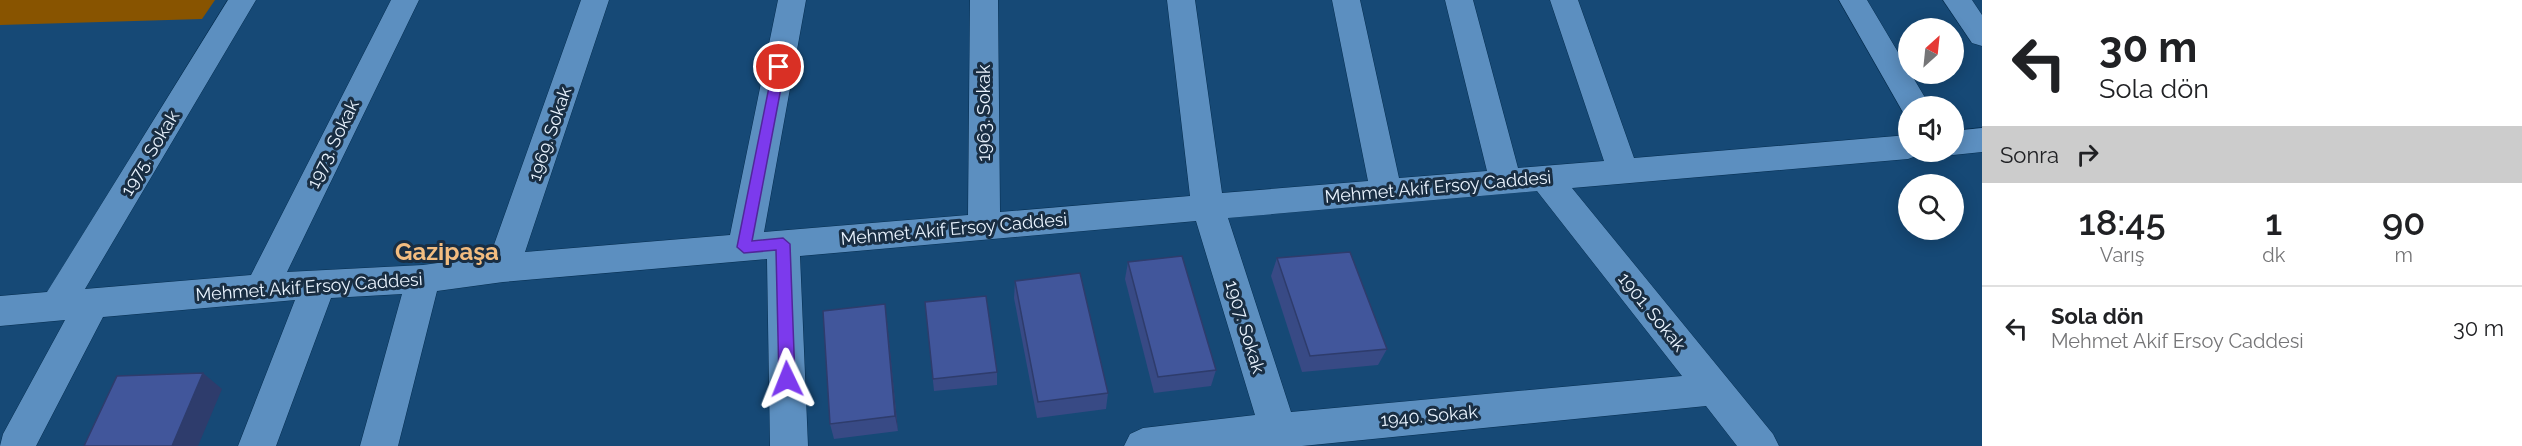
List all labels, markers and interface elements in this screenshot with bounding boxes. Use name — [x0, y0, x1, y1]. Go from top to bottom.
north arrow — [1898, 18, 1964, 84]
map controls — [1898, 18, 1964, 240]
text: 30 m — [2099, 23, 2197, 72]
icon: left — [2000, 24, 2078, 102]
pin — [753, 41, 804, 92]
icon: arrive — [762, 50, 795, 83]
street label: 1963. Sokak — [973, 64, 994, 162]
text: Sola dön — [2099, 73, 2209, 104]
street label: 1969. Sokak — [524, 84, 576, 184]
street label: 1973. Sokak — [302, 96, 363, 191]
button: sound — [1898, 96, 1964, 162]
street label: 1975. Sokak — [116, 106, 183, 199]
icon: right — [2071, 138, 2104, 171]
text: Sonra — [2000, 142, 2059, 168]
street label: Mehmet Akif Ersoy Caddesi — [1324, 166, 1552, 207]
button: search — [1898, 174, 1964, 240]
text: 18:45 — [2079, 201, 2165, 243]
text: 1 — [2265, 201, 2282, 243]
text: 90 — [2382, 201, 2425, 243]
street label: Mehmet Akif Ersoy Caddesi — [840, 208, 1068, 249]
district label: Gazipaşa — [395, 237, 499, 266]
text: Varış — [2100, 243, 2144, 267]
text: dk — [2262, 243, 2285, 267]
text: m — [2394, 243, 2413, 267]
street label: Mehmet Akif Ersoy Caddesi — [195, 268, 423, 305]
street label: 1901. Sokak — [1614, 268, 1691, 356]
street label: 1907. Sokak — [1221, 278, 1270, 376]
text: Sola dön — [2051, 303, 2144, 329]
icon: left — [2000, 312, 2033, 345]
text: 30 m — [2453, 315, 2504, 341]
text: Mehmet Akif Ersoy Caddesi — [2051, 329, 2304, 353]
position arrow — [755, 347, 819, 411]
street label: 1940. Sokak — [1379, 401, 1479, 430]

